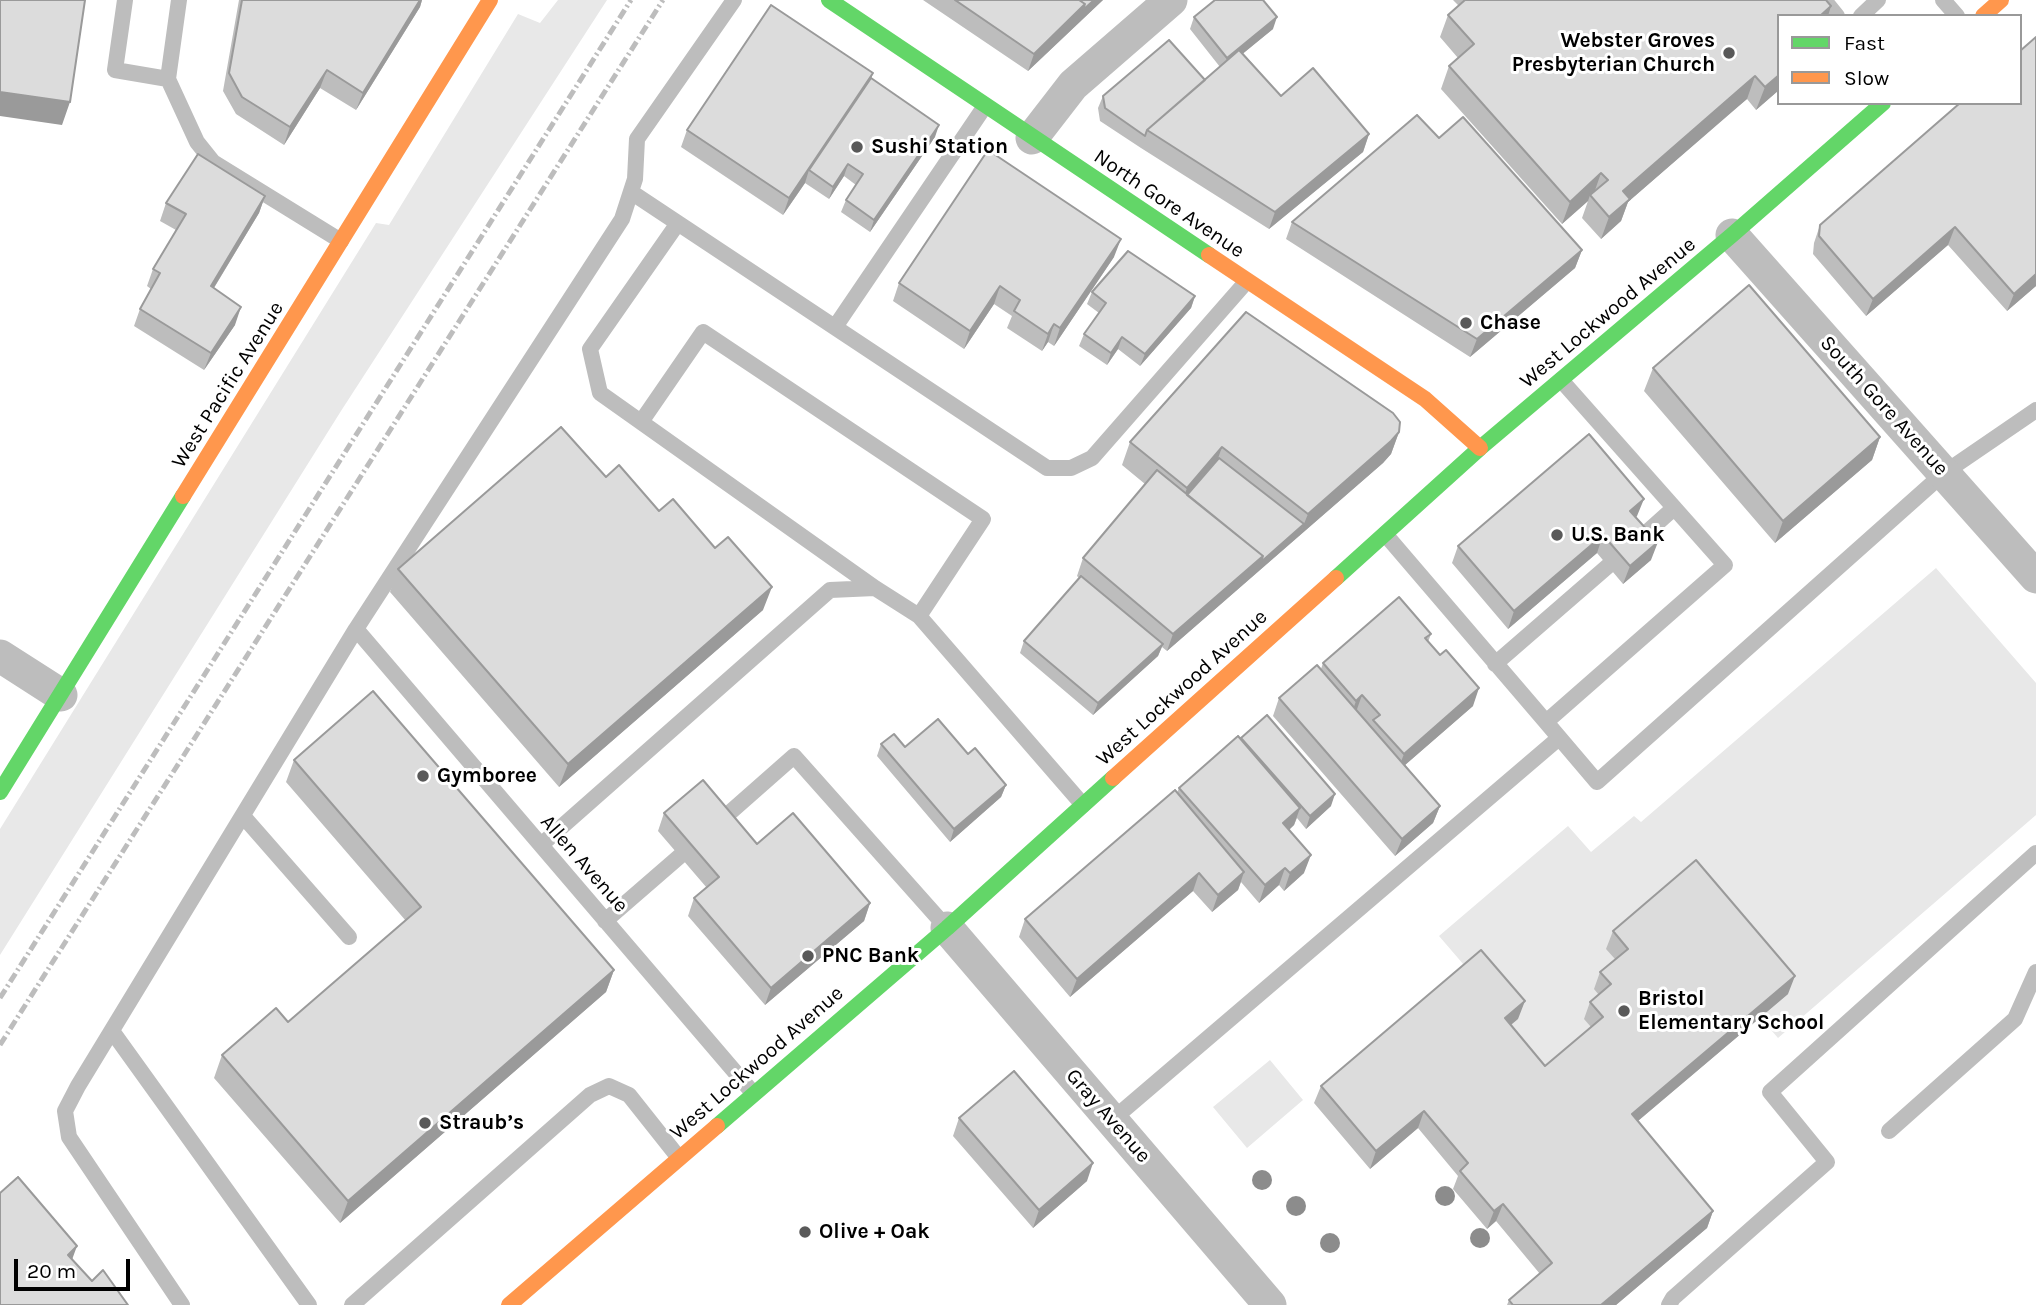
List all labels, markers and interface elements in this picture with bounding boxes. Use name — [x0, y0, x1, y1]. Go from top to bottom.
legend — [1777, 14, 2022, 105]
place label: Webster Groves Presbyterian Church — [1512, 28, 1715, 78]
text: Fast — [1844, 31, 1885, 55]
marker: Webster Groves Presbyterian Church — [1721, 45, 1737, 61]
text: Slow — [1844, 66, 1889, 90]
place label: Sushi Station — [871, 134, 1008, 160]
marker: Sushi Station — [849, 139, 865, 155]
street label: North Gore Avenue — [1089, 144, 1249, 264]
street label: West Lockwood Avenue — [1515, 232, 1701, 394]
street label: West Pacific Avenue — [167, 297, 289, 473]
place label: Chase — [1480, 310, 1541, 336]
marker: Chase — [1458, 315, 1474, 331]
street label: South Gore Avenue — [1814, 331, 1954, 481]
place label: U.S. Bank — [1571, 522, 1665, 548]
marker: U.S. Bank — [1549, 527, 1565, 543]
street label: West Lockwood Avenue — [1091, 605, 1273, 771]
place label: Gymboree — [437, 763, 537, 789]
marker: Gymboree — [415, 768, 431, 784]
street label: Allen Avenue — [535, 810, 633, 918]
place label: PNC Bank — [822, 943, 919, 969]
marker: PNC Bank — [800, 948, 816, 964]
street label: West Lockwood Avenue — [665, 981, 849, 1145]
place label: Bristol Elementary School — [1638, 986, 1824, 1036]
marker: Bristol Elementary School — [1616, 1003, 1632, 1019]
street label: Gray Avenue — [1060, 1064, 1156, 1168]
place label: Straub’s — [439, 1110, 524, 1136]
marker: Straub’s — [417, 1115, 433, 1131]
place label: Olive + Oak — [819, 1219, 930, 1245]
marker: Olive + Oak — [797, 1224, 813, 1240]
scale bar — [18, 1246, 133, 1290]
text: 20 m — [27, 1259, 76, 1283]

